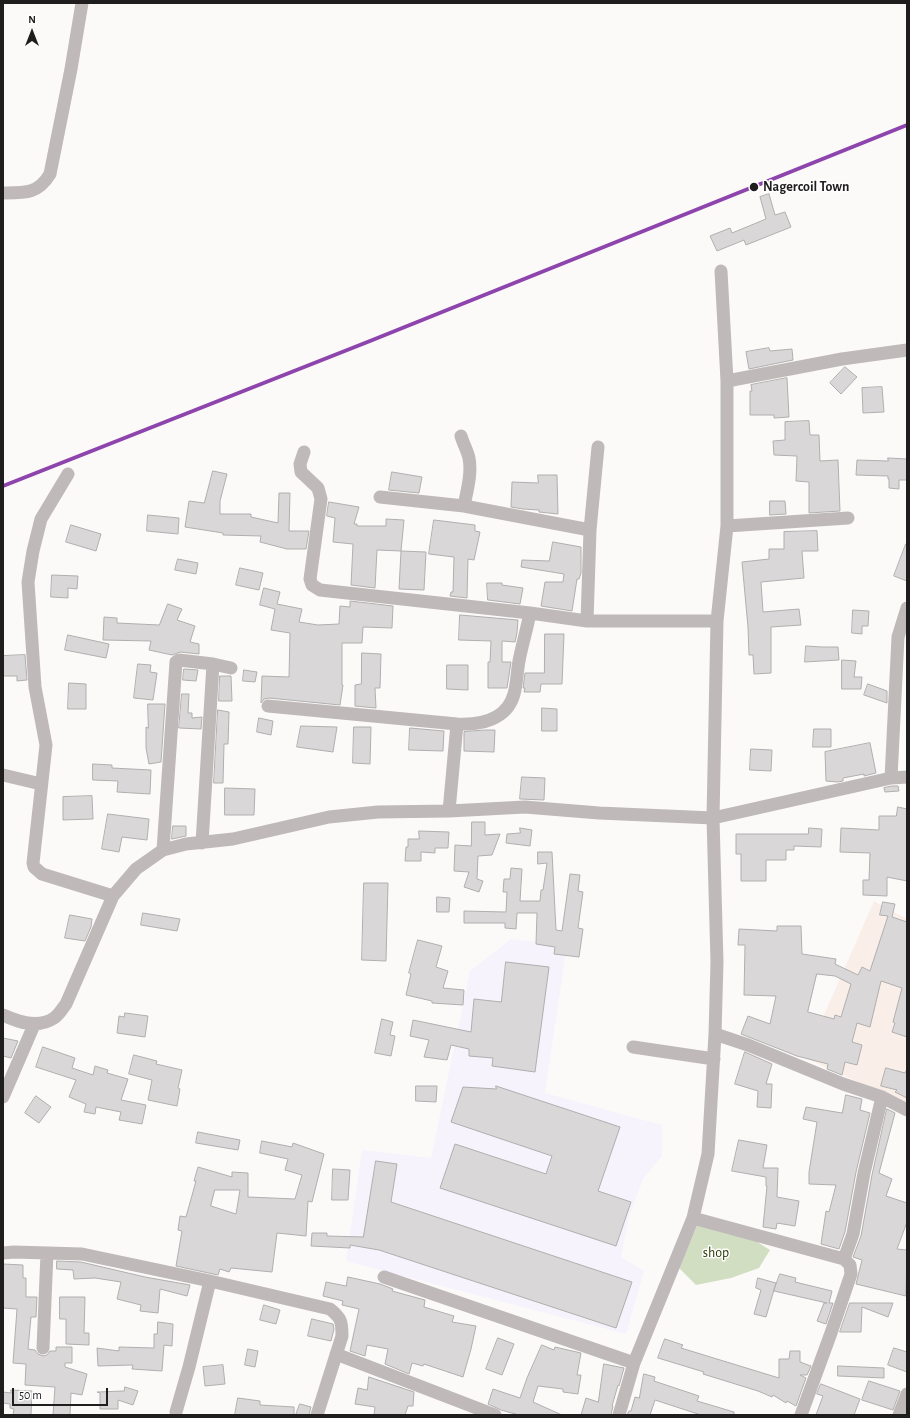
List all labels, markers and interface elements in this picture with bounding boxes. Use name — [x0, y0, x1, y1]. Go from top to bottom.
north arrow — [12, 12, 52, 52]
text: N — [28, 14, 36, 25]
place label: Nagercoil Town — [763, 179, 850, 195]
marker: Nagercoil Town — [748, 181, 760, 193]
park label: shop — [703, 1245, 729, 1261]
scale bar — [14, 1380, 110, 1406]
text: 50 m — [19, 1389, 42, 1401]

